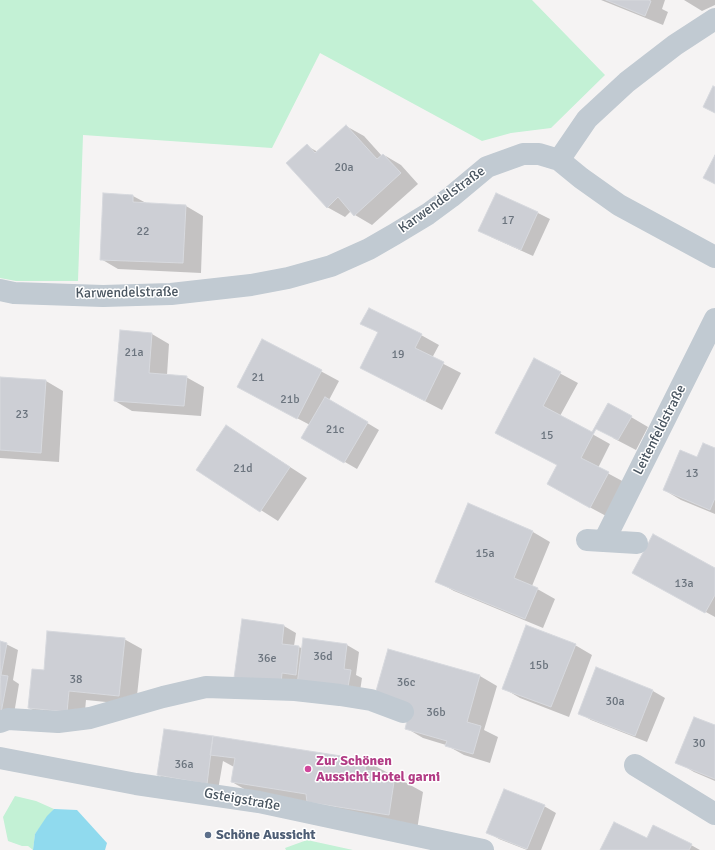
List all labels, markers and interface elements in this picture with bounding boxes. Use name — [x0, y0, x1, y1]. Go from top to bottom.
house number: 20a — [334, 161, 354, 175]
street label: Karwendelstraße — [395, 163, 489, 237]
house number: 17 — [502, 214, 514, 228]
house number: 22 — [137, 225, 149, 239]
street label: Karwendelstraße — [75, 284, 179, 302]
house number: 21a — [124, 346, 144, 360]
house number: 19 — [392, 348, 404, 362]
house number: 21 — [252, 371, 264, 385]
street label: Leitenfeldstraße — [630, 382, 690, 478]
house number: 21b — [280, 393, 300, 407]
house number: 23 — [16, 408, 28, 422]
house number: 21c — [326, 423, 344, 437]
house number: 15 — [541, 429, 553, 443]
house number: 21d — [233, 462, 253, 476]
house number: 13 — [686, 467, 698, 481]
house number: 15a — [475, 547, 495, 561]
house number: 13a — [674, 577, 694, 591]
house number: 36d — [313, 650, 333, 664]
house number: 36e — [258, 652, 276, 666]
house number: 15b — [529, 659, 549, 673]
house number: 38 — [70, 673, 82, 687]
house number: 36c — [397, 676, 415, 690]
house number: 30a — [605, 695, 625, 709]
house number: 36b — [426, 706, 446, 720]
house number: 30 — [693, 737, 705, 751]
place label: Zur Schönen Aussicht Hotel garni — [316, 753, 440, 786]
house number: 36a — [174, 758, 194, 772]
marker: Zur Schönen Aussicht Hotel garni — [303, 764, 313, 774]
street label: Gsteigstraße — [203, 785, 281, 815]
place label: Schöne Aussicht — [216, 827, 316, 843]
marker: Schöne Aussicht — [203, 830, 213, 840]

